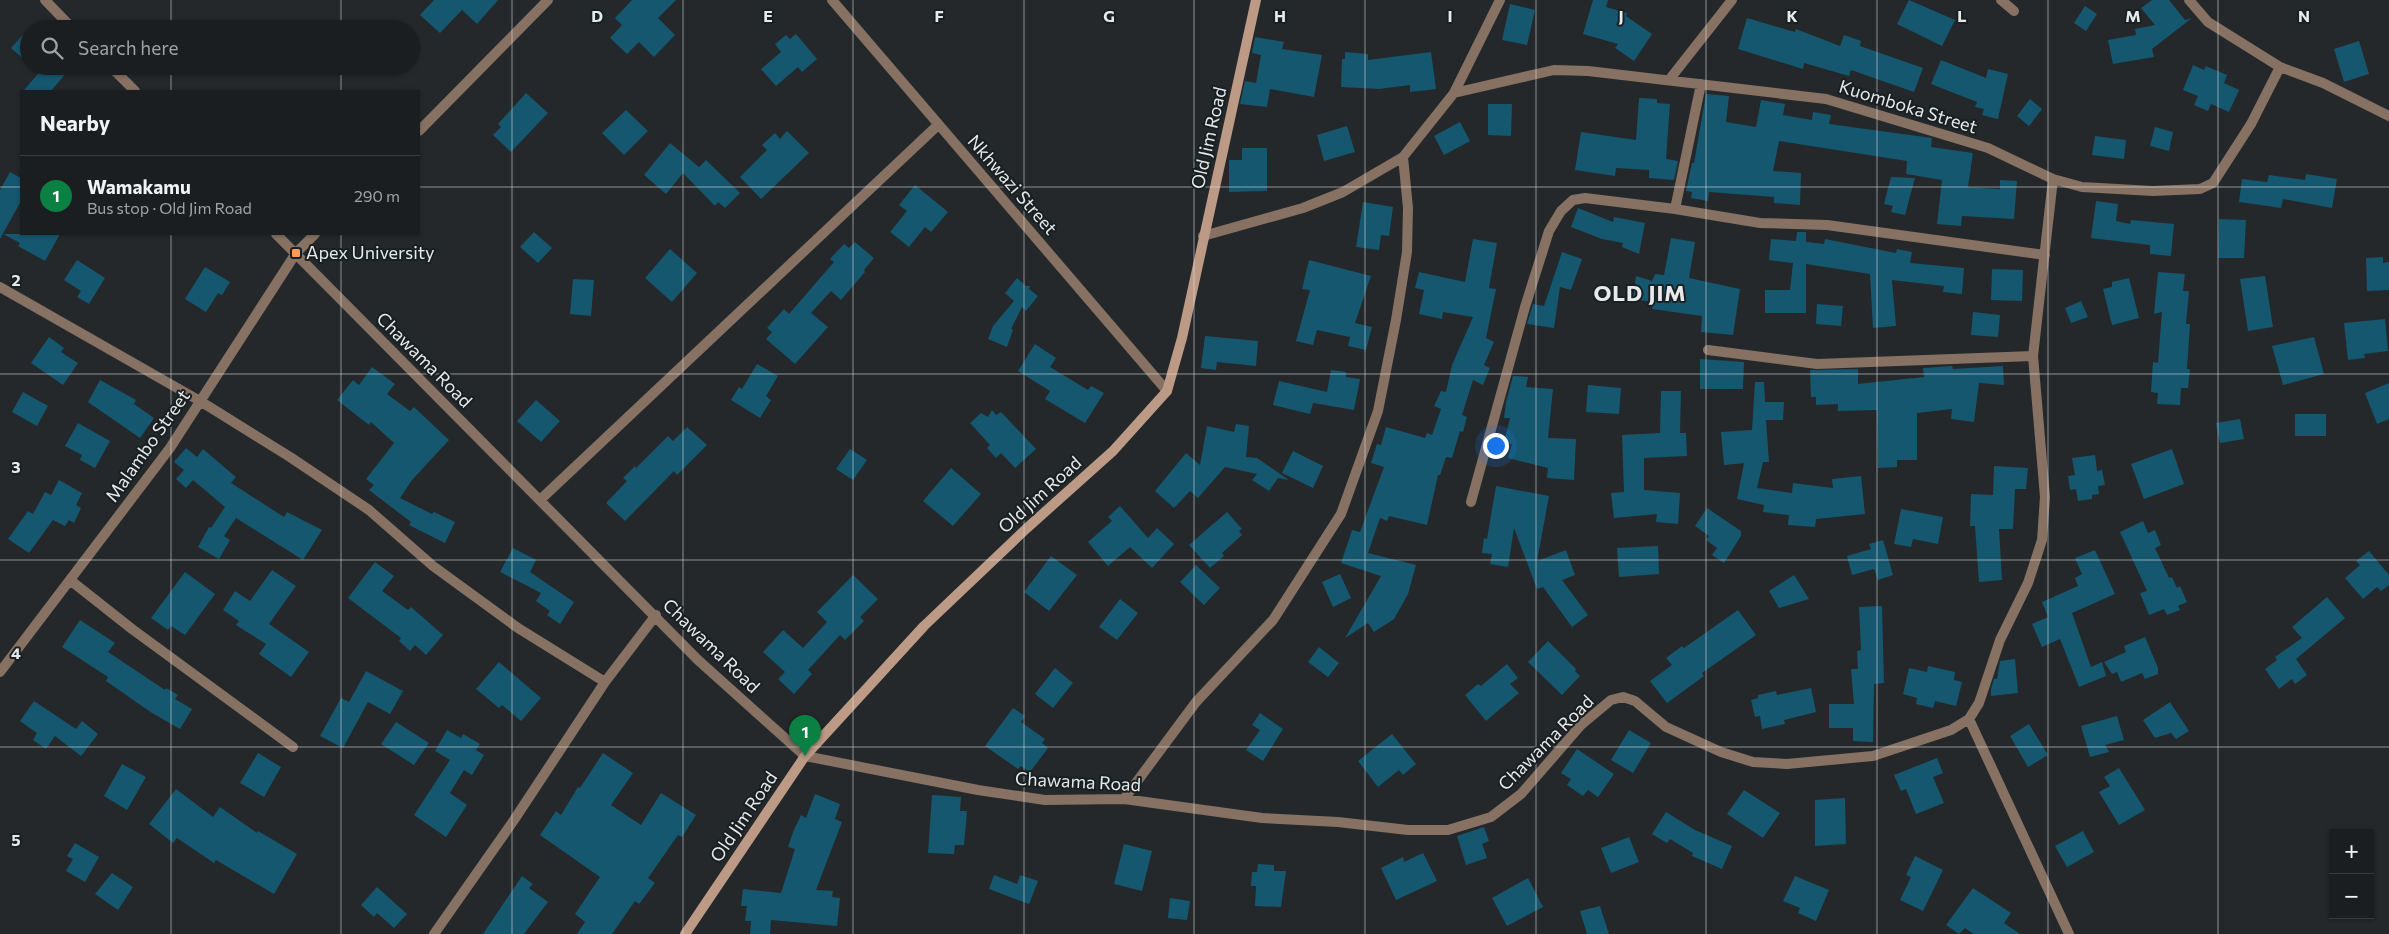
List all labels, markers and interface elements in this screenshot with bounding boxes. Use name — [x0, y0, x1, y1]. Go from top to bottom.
text: D — [591, 6, 603, 25]
text: E — [763, 6, 773, 25]
text: F — [934, 6, 944, 25]
text: G — [1103, 6, 1115, 25]
text: H — [1274, 6, 1286, 25]
text: I — [1447, 6, 1453, 25]
text: J — [1618, 6, 1624, 25]
text: K — [1786, 6, 1798, 25]
text: L — [1957, 6, 1967, 25]
text: M — [2125, 6, 2141, 25]
text: N — [2298, 6, 2310, 25]
search box — [20, 20, 420, 75]
icon: search — [38, 34, 66, 62]
text: Search here — [78, 36, 178, 59]
street label: Kuomboka Street — [1837, 75, 1980, 138]
street label: Old Jim Road — [1186, 85, 1230, 191]
text: Nearby — [40, 110, 110, 135]
street label: Nkhwazi Street — [963, 130, 1062, 239]
text: Wamakamu — [87, 175, 191, 198]
text: 1 — [52, 186, 60, 205]
text: 290 m — [354, 186, 400, 205]
text: Bus stop · Old Jim Road — [87, 198, 252, 217]
place label: Apex University — [306, 241, 434, 263]
marker: Apex University — [290, 247, 302, 259]
text: 2 — [11, 270, 21, 289]
district label: OLD JIM — [1593, 279, 1687, 306]
street label: Chawama Road — [372, 307, 477, 412]
street label: Malambo Street — [100, 385, 194, 506]
your location — [1483, 433, 1509, 459]
street label: Old Jim Road — [993, 451, 1085, 537]
text: 3 — [11, 457, 21, 476]
street label: Chawama Road — [659, 594, 765, 697]
text: 4 — [11, 643, 21, 662]
street label: Chawama Road — [1493, 690, 1598, 795]
pin: 1 — [789, 715, 821, 756]
street label: Old Jim Road — [705, 767, 781, 866]
street label: Chawama Road — [1015, 767, 1142, 795]
map controls — [2329, 829, 2374, 919]
button: + — [2329, 829, 2374, 874]
text: 5 — [11, 830, 21, 849]
button: − — [2329, 874, 2374, 919]

